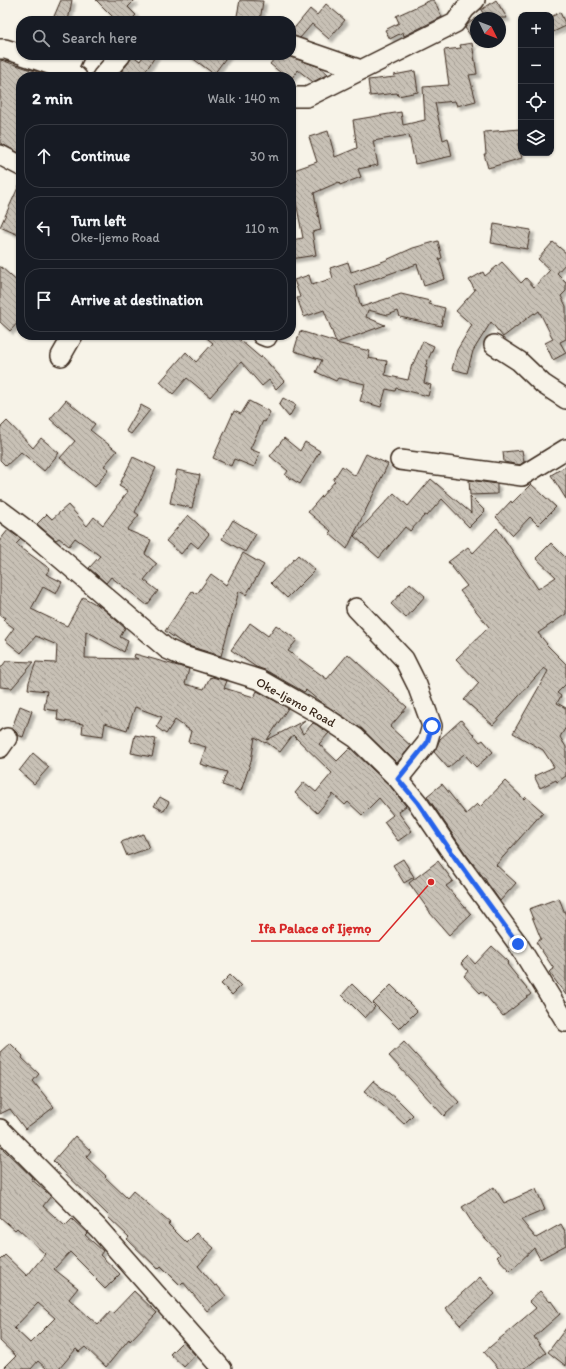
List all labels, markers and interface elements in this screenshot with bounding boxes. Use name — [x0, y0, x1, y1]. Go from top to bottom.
north arrow — [470, 12, 506, 48]
map controls — [518, 12, 554, 156]
button: + — [518, 12, 554, 48]
search box — [16, 16, 296, 60]
icon: search — [30, 27, 52, 49]
text: Search here — [62, 29, 137, 47]
button: − — [518, 48, 554, 84]
button: locate — [518, 84, 554, 120]
text: 2 min — [32, 88, 72, 108]
text: Walk · 140 m — [208, 91, 280, 106]
button: layers — [518, 120, 554, 156]
icon: ahead — [33, 145, 55, 167]
text: Continue — [71, 147, 130, 165]
text: 30 m — [250, 149, 279, 164]
text: Turn left — [71, 212, 126, 230]
icon: left — [33, 217, 55, 239]
text: 110 m — [245, 221, 279, 236]
text: Oke-Ijemo Road — [71, 230, 160, 245]
icon: arrive — [33, 289, 55, 311]
text: Arrive at destination — [71, 291, 203, 309]
street label: Oke-Ijemo Road — [254, 674, 338, 730]
route start — [423, 717, 441, 735]
callout: Ifa Palace of Ijẹmọ — [251, 915, 379, 941]
text: Ifa Palace of Ijẹmọ — [258, 920, 372, 937]
route end — [509, 935, 527, 953]

